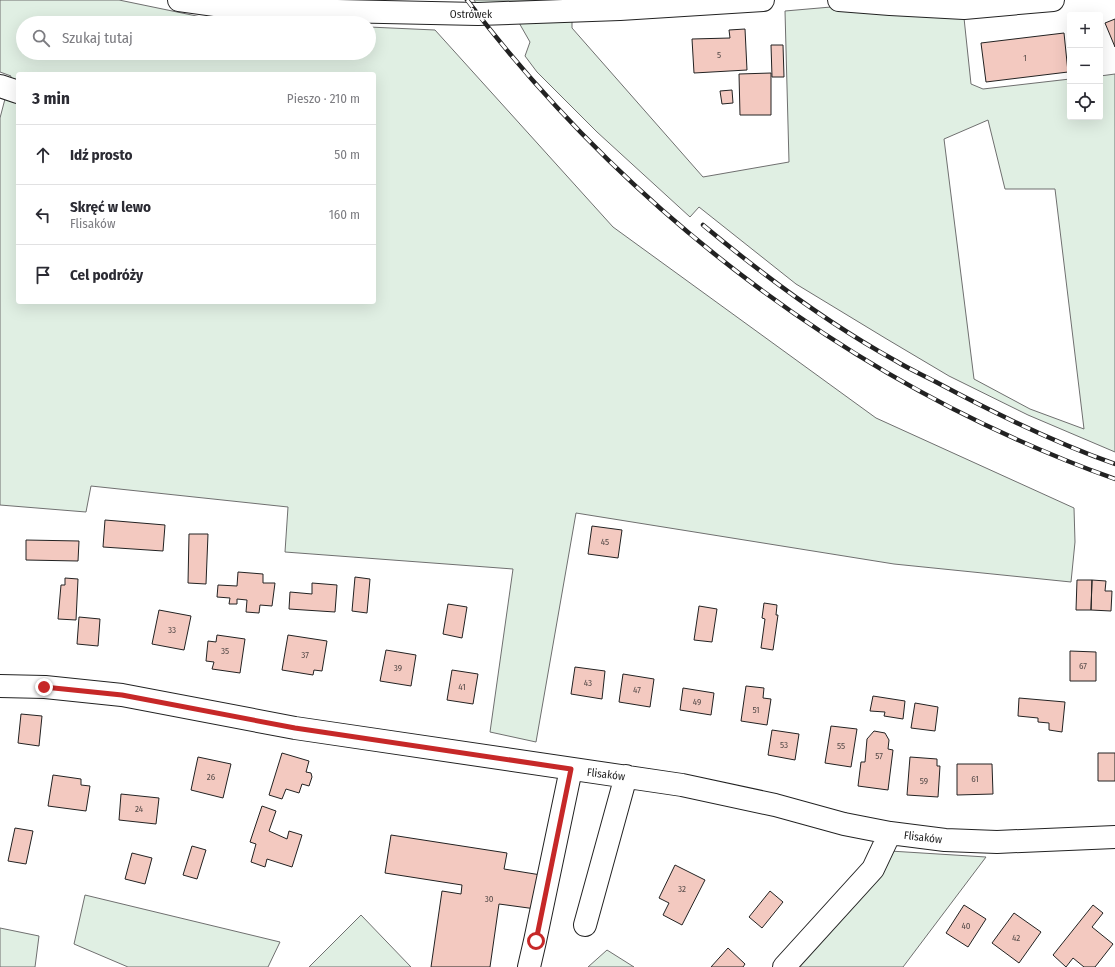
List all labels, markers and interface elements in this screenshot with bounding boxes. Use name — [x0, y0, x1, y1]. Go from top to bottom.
street label: Ostrówek — [450, 8, 493, 21]
map controls — [1067, 12, 1103, 120]
button: + — [1067, 12, 1103, 48]
search box — [16, 16, 376, 60]
icon: search — [30, 27, 52, 49]
text: Szukaj tutaj — [62, 29, 133, 47]
button: − — [1067, 48, 1103, 84]
house number: 5 — [717, 50, 721, 60]
house number: 1 — [1023, 53, 1027, 63]
button: locate — [1067, 84, 1103, 120]
text: 3 min — [32, 88, 70, 109]
text: Pieszo · 210 m — [287, 91, 360, 106]
icon: ahead — [32, 144, 54, 166]
text: Idź prosto — [70, 146, 132, 164]
text: 50 m — [334, 147, 360, 162]
text: Skręć w lewo — [70, 198, 151, 216]
icon: left — [32, 204, 54, 226]
text: 160 m — [329, 207, 360, 222]
text: Flisaków — [70, 216, 115, 231]
icon: arrive — [32, 264, 54, 286]
text: Cel podróży — [70, 266, 143, 284]
house number: 45 — [601, 537, 609, 547]
house number: 33 — [168, 625, 176, 635]
house number: 35 — [221, 646, 229, 656]
house number: 37 — [301, 650, 309, 660]
house number: 67 — [1079, 661, 1087, 671]
house number: 39 — [394, 663, 402, 673]
route end — [35, 678, 53, 696]
house number: 43 — [584, 678, 592, 688]
house number: 41 — [458, 682, 466, 692]
house number: 47 — [633, 685, 641, 695]
house number: 49 — [693, 697, 701, 707]
house number: 51 — [752, 705, 760, 715]
house number: 53 — [780, 740, 788, 750]
house number: 55 — [837, 741, 845, 751]
house number: 57 — [875, 751, 883, 761]
street label: Flisaków — [586, 766, 626, 783]
house number: 26 — [207, 772, 216, 782]
house number: 61 — [971, 774, 979, 784]
house number: 59 — [920, 776, 928, 786]
house number: 24 — [135, 804, 144, 814]
street label: Flisaków — [903, 829, 943, 846]
house number: 32 — [678, 884, 686, 894]
house number: 30 — [485, 894, 494, 904]
house number: 40 — [961, 921, 971, 931]
route start — [527, 932, 545, 950]
house number: 42 — [1012, 933, 1020, 943]

